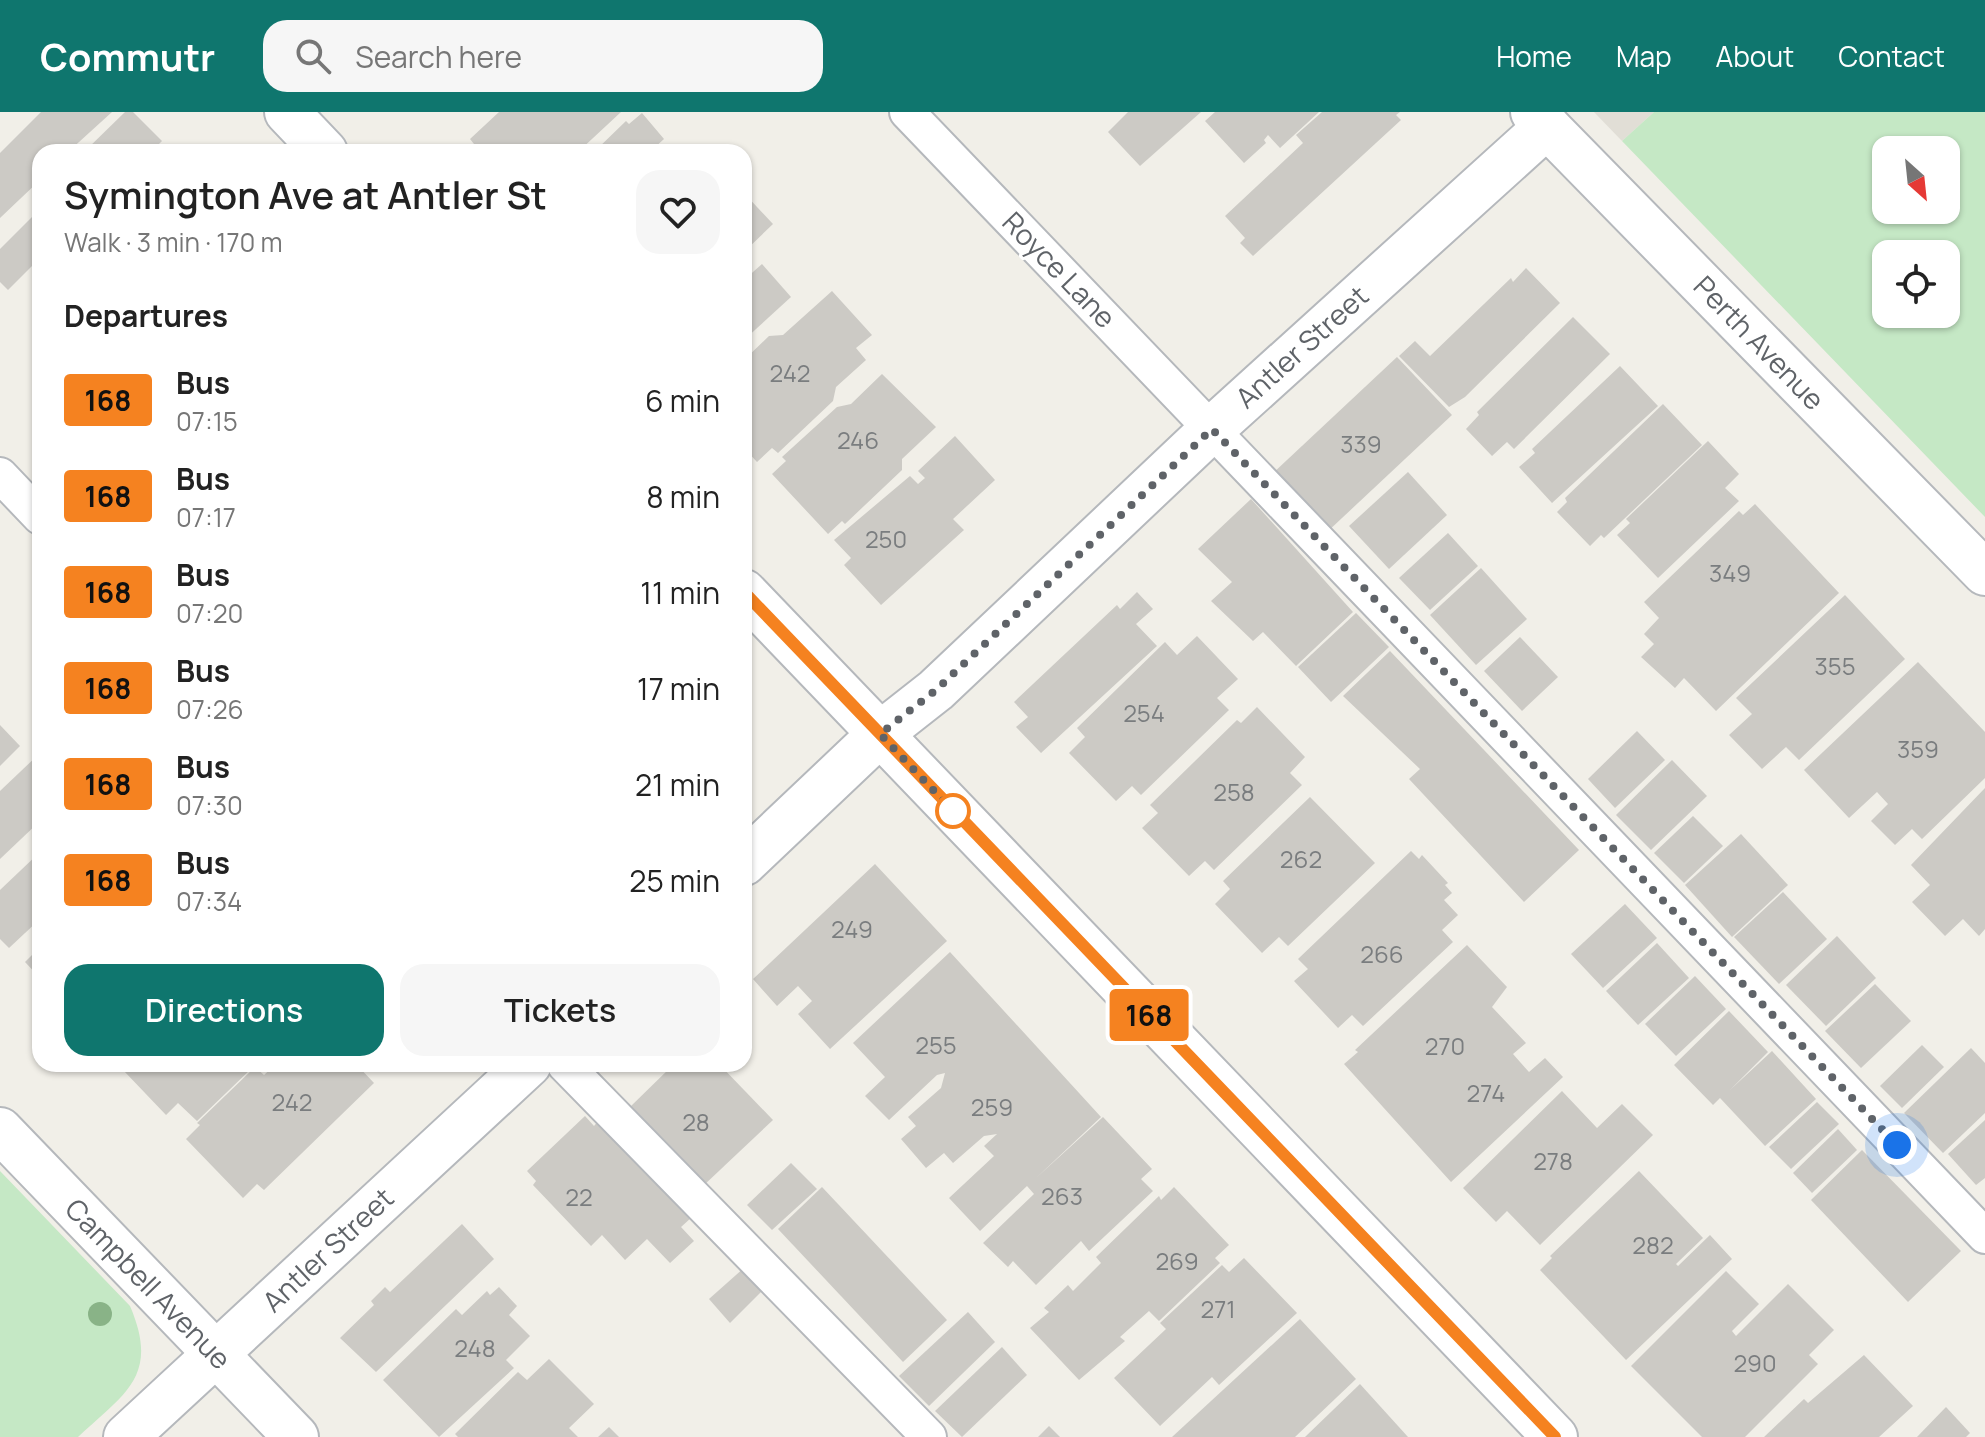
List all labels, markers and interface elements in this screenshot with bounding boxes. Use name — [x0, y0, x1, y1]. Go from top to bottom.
search box — [263, 20, 823, 92]
text: Commutr — [40, 30, 215, 82]
icon: search — [291, 34, 335, 78]
text: Search here — [355, 36, 522, 77]
text: Home — [1496, 37, 1572, 75]
text: Map — [1616, 37, 1672, 75]
text: About — [1716, 37, 1794, 75]
text: Contact — [1838, 37, 1945, 75]
north arrow — [1872, 136, 1960, 224]
map controls — [1872, 136, 1960, 328]
text: Symington Ave at Antler St — [64, 168, 547, 220]
button: heart — [636, 170, 720, 254]
street label: Royce Lane — [995, 203, 1125, 336]
text: Walk · 3 min · 170 m — [64, 224, 283, 260]
button: locate — [1872, 240, 1960, 328]
street label: Perth Avenue — [1686, 267, 1833, 418]
street label: Antler Street — [1227, 276, 1376, 416]
text: Departures — [64, 295, 228, 336]
house number: 242 — [769, 356, 811, 389]
text: Bus — [176, 362, 230, 403]
text: 6 min — [645, 380, 720, 421]
text: 168 — [85, 381, 131, 419]
text: 07:15 — [176, 403, 238, 439]
house number: 246 — [837, 423, 879, 456]
house number: 339 — [1340, 427, 1382, 460]
text: Bus — [176, 458, 230, 499]
text: 8 min — [646, 476, 720, 517]
text: 168 — [85, 477, 131, 515]
text: 07:17 — [176, 499, 236, 535]
house number: 250 — [865, 522, 907, 555]
text: Bus — [176, 554, 230, 595]
house number: 349 — [1709, 556, 1751, 589]
text: 11 min — [640, 572, 720, 613]
text: 168 — [85, 573, 131, 611]
text: 07:20 — [176, 595, 243, 631]
house number: 355 — [1815, 649, 1856, 682]
text: Bus — [176, 650, 230, 691]
text: 17 min — [637, 668, 720, 709]
text: 168 — [85, 669, 131, 707]
text: 07:26 — [176, 691, 244, 727]
house number: 254 — [1123, 696, 1165, 729]
house number: 359 — [1897, 732, 1939, 765]
text: Bus — [176, 746, 230, 787]
text: 21 min — [635, 764, 720, 805]
text: 168 — [85, 765, 131, 803]
house number: 258 — [1213, 775, 1255, 808]
text: 07:30 — [176, 787, 243, 823]
unlabelled marker — [936, 794, 970, 828]
text: Bus — [176, 842, 230, 883]
house number: 262 — [1280, 842, 1322, 875]
text: 25 min — [629, 860, 720, 901]
text: 168 — [85, 861, 131, 899]
text: 07:34 — [176, 883, 242, 919]
house number: 249 — [831, 912, 873, 945]
house number: 266 — [1360, 937, 1404, 970]
button: Directions — [64, 964, 384, 1056]
button: Tickets — [400, 964, 720, 1056]
line badge: 168 — [1103, 989, 1195, 1041]
text: 168 — [1126, 996, 1172, 1034]
house number: 255 — [915, 1028, 957, 1061]
house number: 270 — [1425, 1029, 1465, 1062]
house number: 274 — [1467, 1076, 1505, 1109]
house number: 242 — [271, 1085, 313, 1118]
house number: 259 — [971, 1090, 1013, 1123]
house number: 28 — [682, 1105, 710, 1138]
your location — [1877, 1125, 1917, 1165]
house number: 278 — [1533, 1144, 1573, 1177]
street label: Antler Street — [254, 1179, 401, 1320]
house number: 263 — [1041, 1179, 1083, 1212]
house number: 22 — [565, 1180, 593, 1213]
street label: Campbell Avenue — [57, 1190, 240, 1377]
house number: 282 — [1632, 1228, 1674, 1261]
house number: 269 — [1155, 1244, 1199, 1277]
house number: 271 — [1200, 1292, 1236, 1325]
house number: 248 — [454, 1331, 496, 1364]
house number: 290 — [1733, 1346, 1777, 1379]

